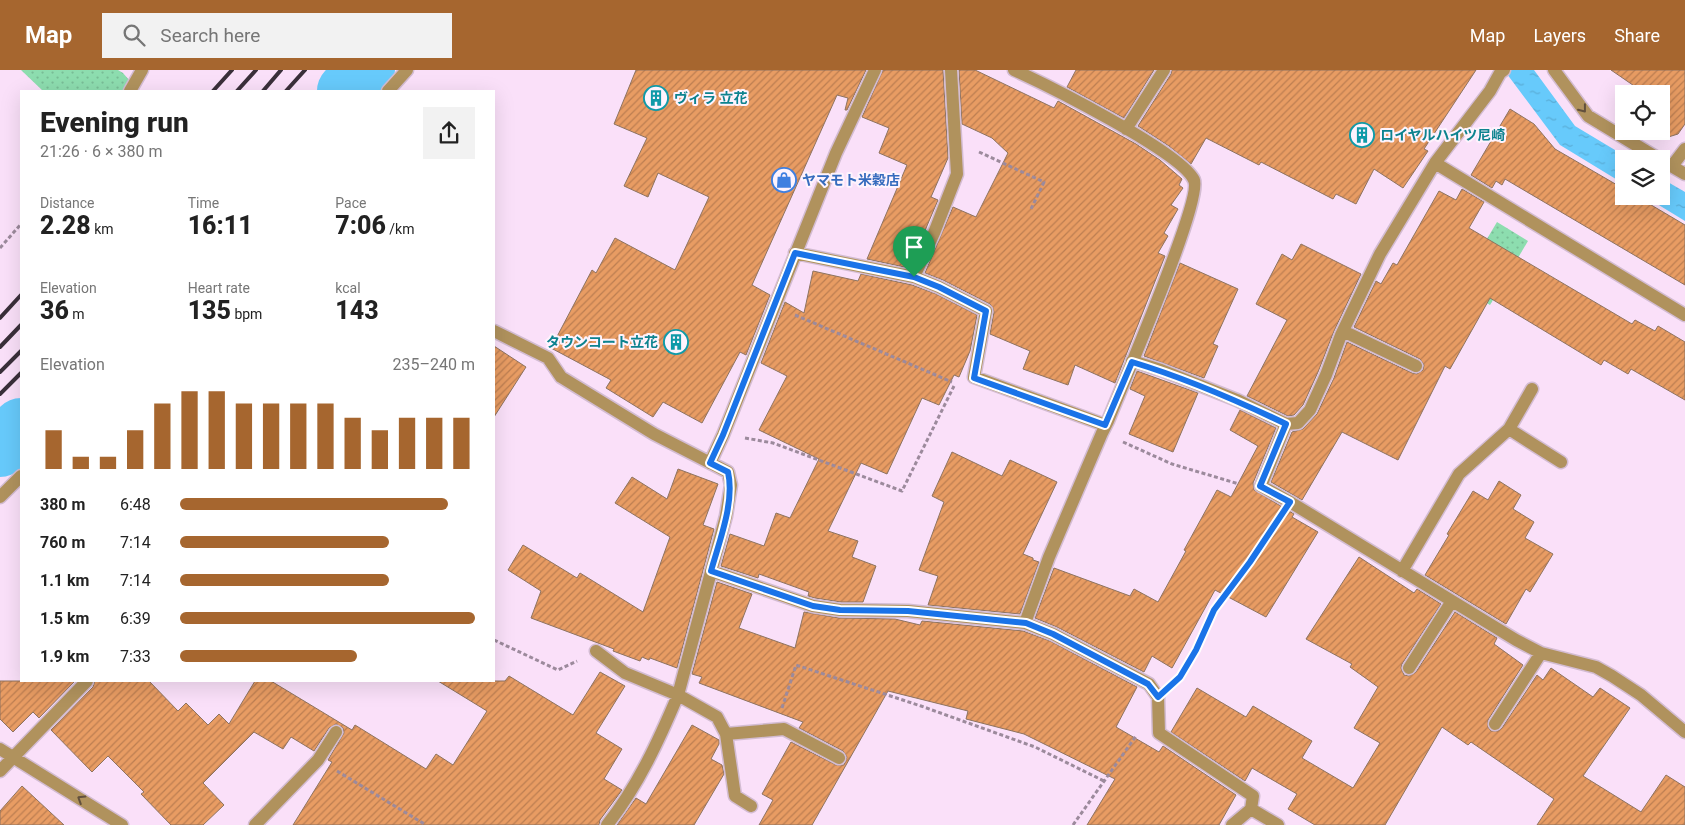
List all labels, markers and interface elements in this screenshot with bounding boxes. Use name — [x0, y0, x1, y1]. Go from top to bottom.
search box — [102, 13, 452, 58]
text: Map — [25, 21, 72, 49]
icon: search — [120, 21, 148, 49]
text: Search here — [160, 24, 260, 47]
text: Map — [1470, 25, 1505, 46]
text: Layers — [1533, 25, 1586, 46]
text: Share — [1614, 25, 1660, 46]
building icon: ヴィラ 立花 — [643, 85, 669, 111]
map controls — [1615, 85, 1670, 205]
button: locate — [1615, 85, 1670, 140]
place label: ヴィラ 立花 — [674, 90, 747, 106]
one-way arrow — [1578, 103, 1586, 112]
text: Evening run — [40, 106, 189, 139]
button: share — [423, 107, 475, 159]
building icon: ロイヤルハイツ尼崎 — [1349, 122, 1375, 148]
place label: ロイヤルハイツ尼崎 — [1380, 127, 1505, 143]
text: 21:26 · 6 × 380 m — [40, 142, 162, 161]
button: layers — [1615, 150, 1670, 205]
shop icon: ヤマモト米穀店 — [771, 167, 797, 193]
place label: ヤマモト米穀店 — [802, 172, 900, 188]
text: Distance — [40, 195, 95, 211]
text: Time — [188, 195, 219, 211]
text: Pace — [335, 195, 366, 211]
text: 2.28 — [40, 211, 91, 240]
text: 16:11 — [188, 211, 253, 240]
text: 7:06 — [335, 211, 386, 240]
text: km — [91, 221, 114, 237]
text: /km — [386, 221, 414, 237]
pin — [893, 226, 935, 277]
icon: arrive — [900, 233, 928, 261]
text: Elevation — [40, 280, 97, 296]
text: Heart rate — [188, 280, 250, 296]
text: kcal — [335, 280, 361, 296]
text: 36 — [40, 296, 69, 325]
text: 135 — [188, 296, 231, 325]
text: 143 — [335, 296, 379, 325]
text: m — [69, 306, 85, 322]
text: bpm — [231, 306, 262, 322]
building icon: タウンコート立花 — [663, 329, 689, 355]
place label: タウンコート立花 — [546, 334, 658, 350]
text: Elevation — [40, 355, 105, 374]
text: 235–240 m — [393, 355, 475, 374]
text: 380 m — [40, 495, 85, 514]
text: 6:48 — [120, 495, 151, 514]
text: 760 m — [40, 533, 85, 552]
text: 7:14 — [120, 533, 151, 552]
text: 1.1 km — [40, 571, 89, 590]
text: 7:14 — [120, 571, 151, 590]
text: 1.5 km — [40, 609, 89, 628]
text: 6:39 — [120, 609, 151, 628]
text: 1.9 km — [40, 647, 89, 666]
text: 7:33 — [120, 647, 151, 666]
one-way arrow — [77, 796, 86, 806]

